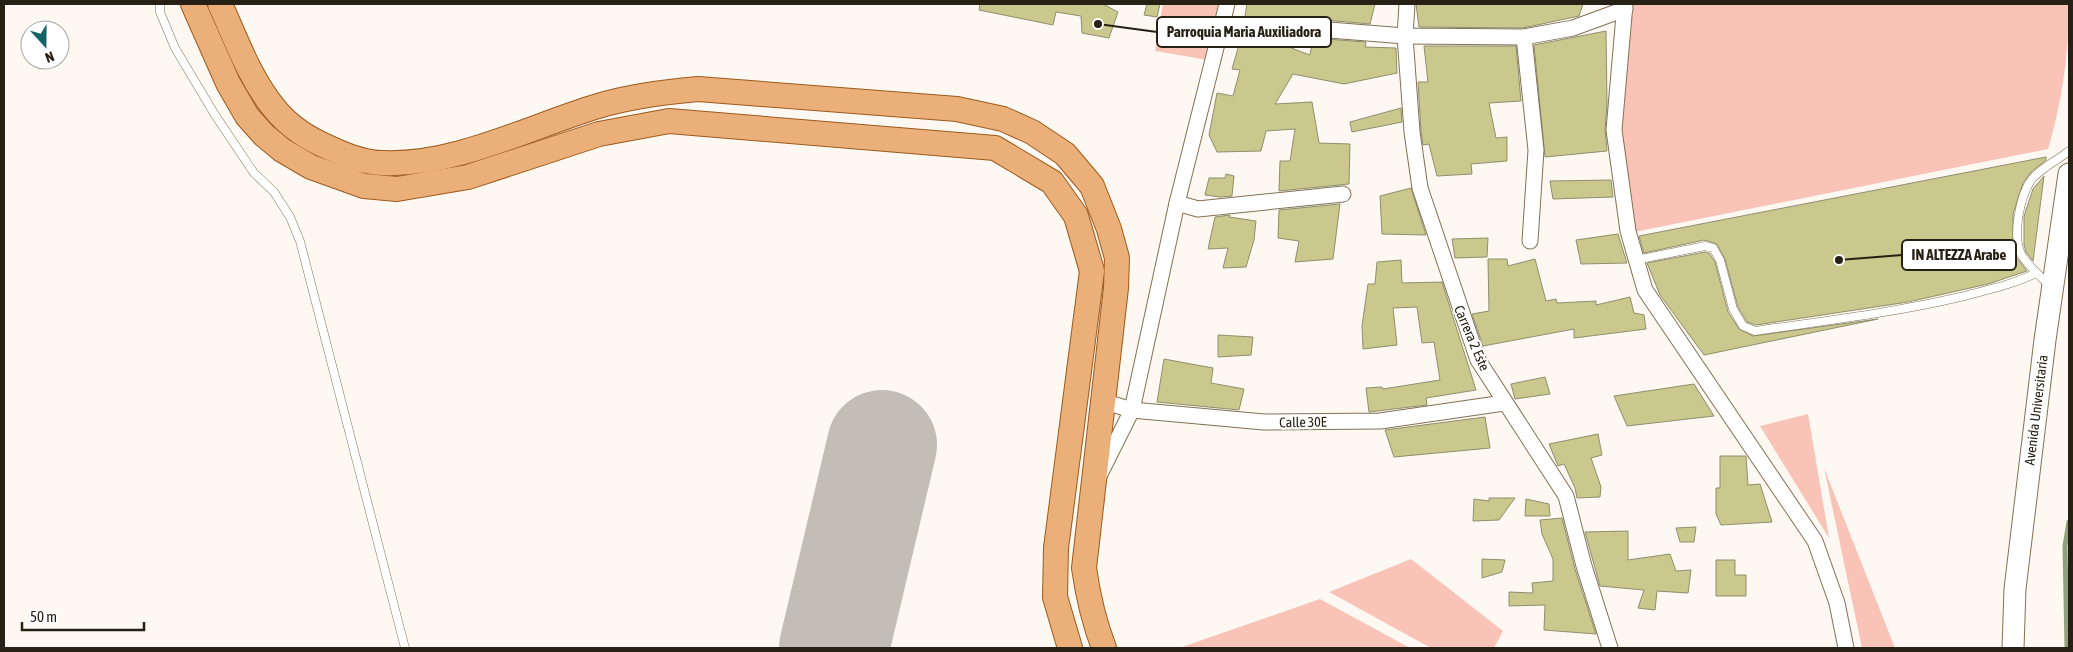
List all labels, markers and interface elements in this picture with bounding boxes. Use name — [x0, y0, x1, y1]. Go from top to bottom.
callout: Parroquia Maria Auxiliadora — [1157, 17, 1331, 47]
north arrow — [20, 20, 70, 70]
text: Parroquia Maria Auxiliadora — [1167, 23, 1321, 40]
text: N — [43, 48, 56, 66]
callout: IN ALTEZZA Arabe — [1902, 240, 2016, 270]
text: IN ALTEZZA Arabe — [1912, 246, 2007, 263]
street label: Carrera 2 Este — [1451, 303, 1493, 373]
street label: Avenida Universitaria — [2021, 354, 2051, 466]
street label: Calle 30E — [1279, 414, 1327, 430]
scale bar — [22, 600, 145, 632]
text: 50 m — [30, 608, 57, 625]

